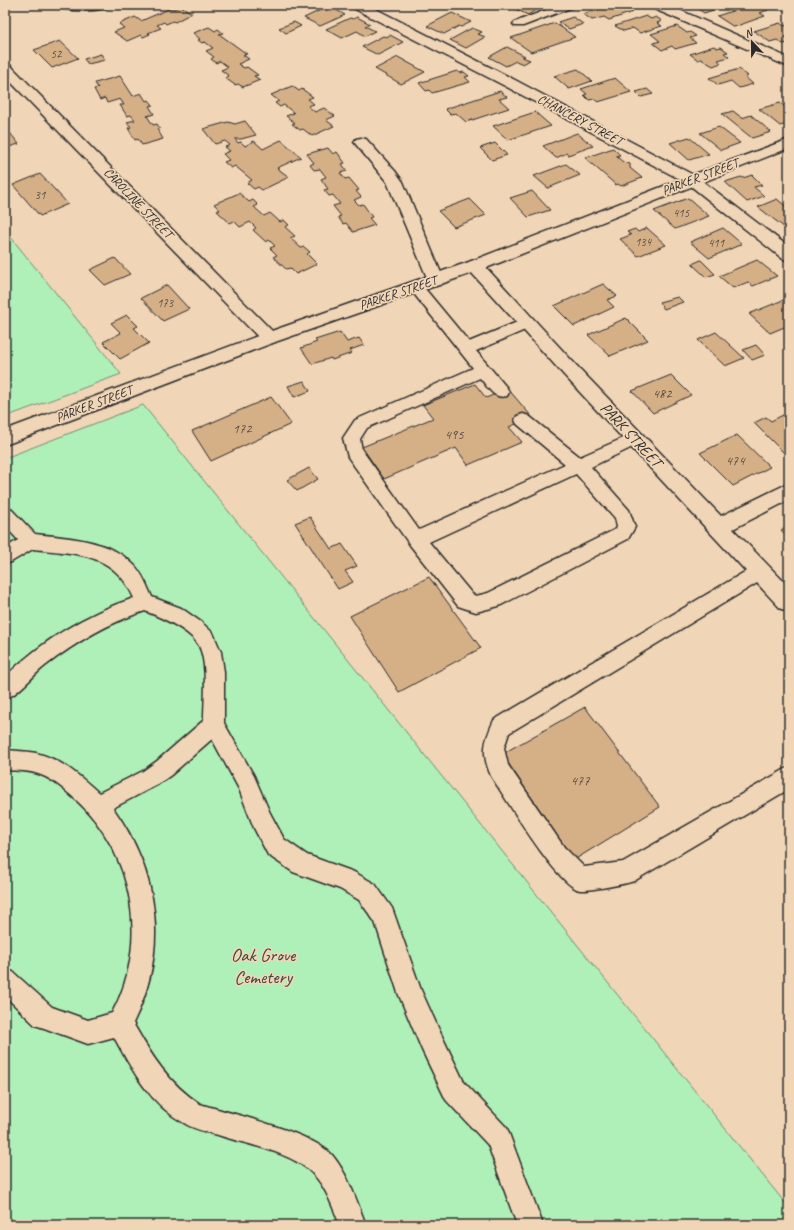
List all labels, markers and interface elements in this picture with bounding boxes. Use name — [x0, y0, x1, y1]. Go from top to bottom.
north arrow — [732, 22, 772, 62]
text: N — [742, 24, 756, 40]
house number: 52 — [51, 46, 63, 62]
street label: CHANCERY STREET — [535, 91, 628, 151]
street label: PARKER STREET — [660, 154, 743, 199]
street label: CAROLINE STREET — [100, 164, 178, 244]
house number: 31 — [35, 187, 46, 203]
house number: 415 — [673, 205, 690, 221]
house number: 134 — [635, 234, 653, 250]
house number: 411 — [708, 235, 725, 251]
street label: PARKER STREET — [357, 271, 441, 314]
house number: 173 — [157, 295, 175, 311]
street label: PARKER STREET — [54, 381, 137, 426]
house number: 482 — [653, 385, 673, 402]
street label: PARK STREET — [596, 398, 669, 474]
house number: 172 — [233, 420, 253, 437]
house number: 495 — [445, 426, 464, 443]
house number: 474 — [726, 452, 746, 469]
house number: 477 — [571, 772, 590, 789]
park label: Oak Grove Cemetery — [231, 943, 297, 989]

